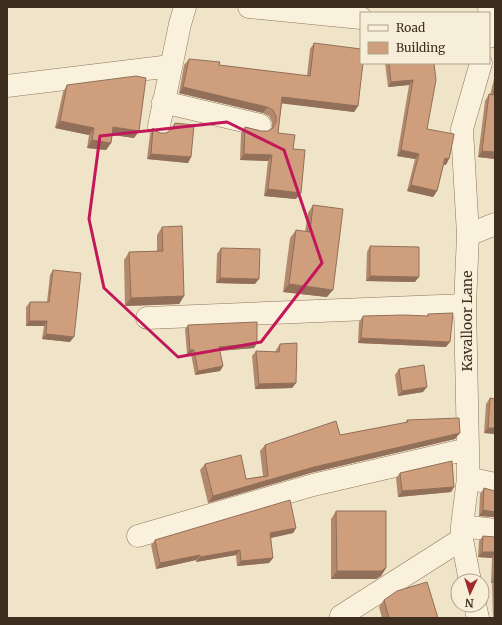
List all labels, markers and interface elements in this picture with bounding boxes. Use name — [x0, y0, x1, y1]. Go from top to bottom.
legend — [360, 12, 490, 64]
text: Road — [396, 20, 425, 35]
text: Building — [396, 40, 446, 55]
street label: Kavalloor Lane — [458, 271, 476, 371]
north arrow — [450, 573, 490, 613]
text: N — [464, 596, 474, 610]

